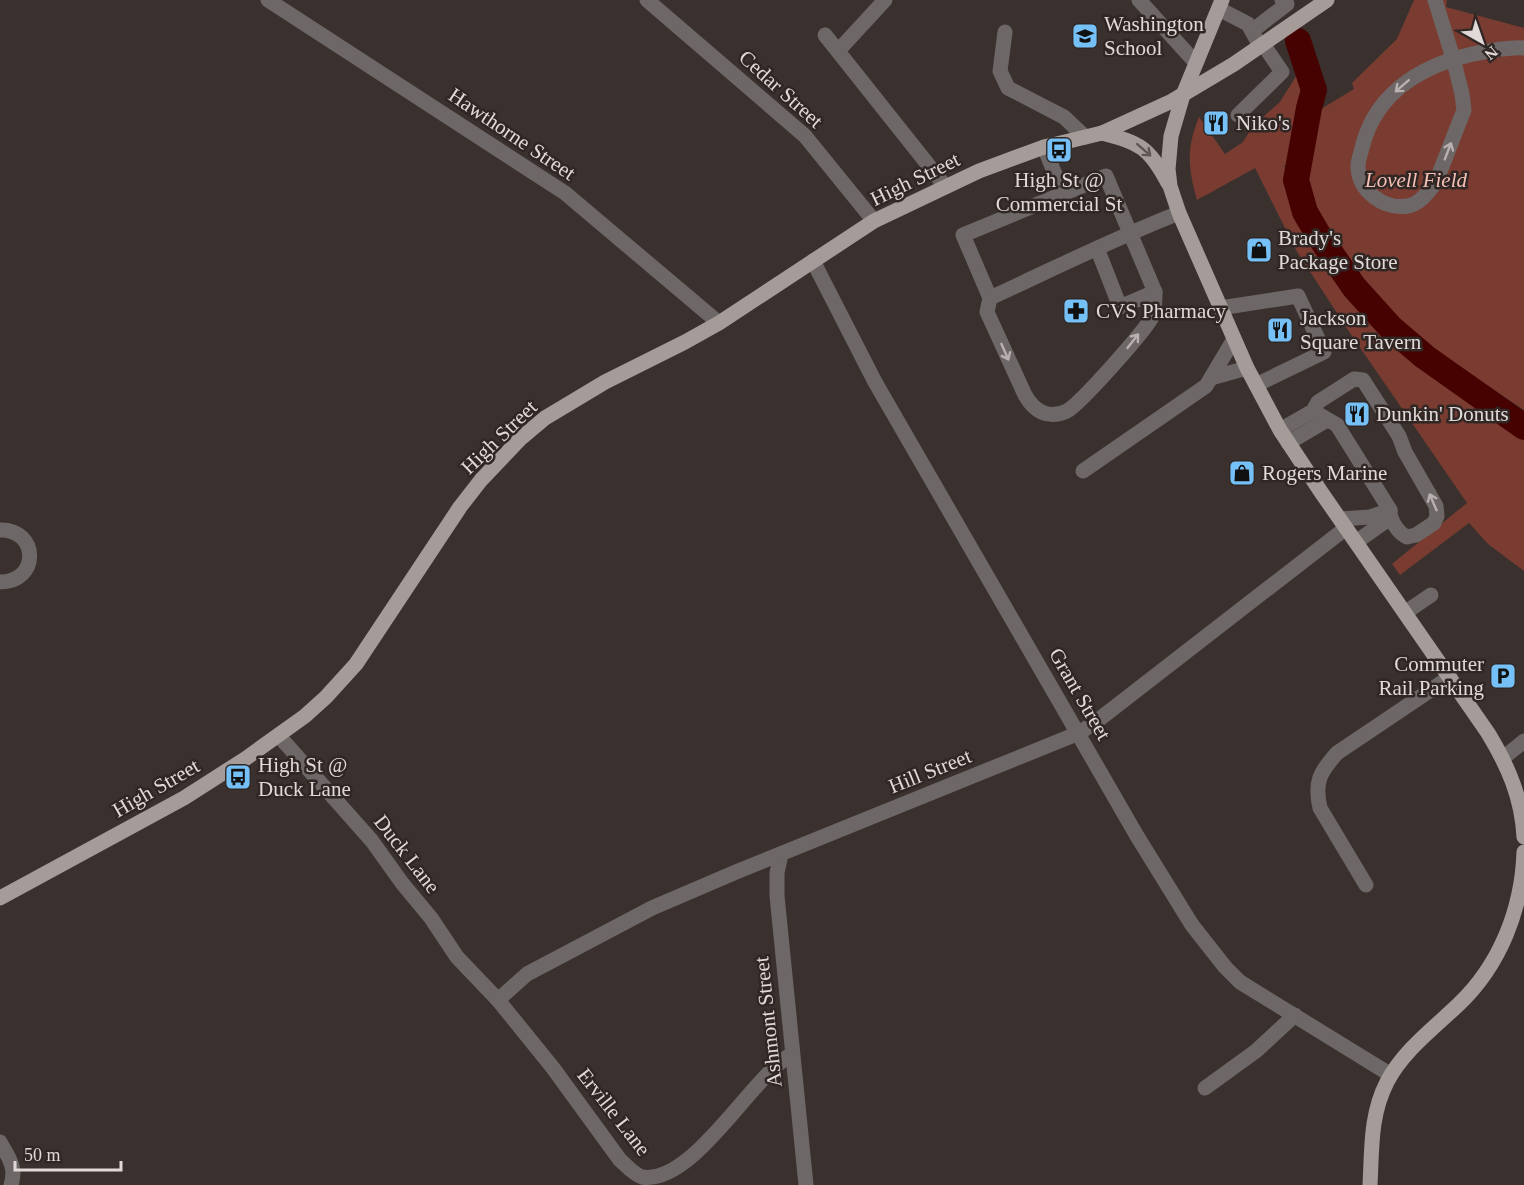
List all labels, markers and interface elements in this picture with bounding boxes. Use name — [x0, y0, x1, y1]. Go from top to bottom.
place label: Washington School — [1104, 12, 1204, 60]
north arrow — [1452, 12, 1512, 72]
school or university icon: Washington School — [1070, 21, 1100, 51]
text: N — [1481, 43, 1501, 64]
street label: Cedar Street — [734, 45, 828, 133]
one-way arrow — [1395, 79, 1410, 93]
street label: Hawthorne Street — [444, 83, 580, 185]
restaurant icon: Niko's — [1201, 108, 1231, 138]
place label: Niko's — [1236, 111, 1290, 135]
bus stop icon: High St @ Commercial St — [1044, 135, 1074, 165]
one-way arrow — [1443, 142, 1454, 161]
one-way arrow — [1136, 143, 1152, 156]
street label: High Street — [866, 147, 964, 211]
place label: High St @ Commercial St — [996, 168, 1122, 216]
park label: Lovell Field — [1364, 168, 1468, 192]
place label: Brady's Package Store — [1278, 226, 1398, 274]
shop icon: Brady's Package Store — [1244, 235, 1274, 265]
pharmacy icon: CVS Pharmacy — [1061, 296, 1091, 326]
place label: CVS Pharmacy — [1096, 299, 1227, 323]
place label: Jackson Square Tavern — [1300, 306, 1422, 354]
restaurant icon: Jackson Square Tavern — [1265, 315, 1295, 345]
one-way arrow — [1126, 333, 1139, 349]
one-way arrow — [999, 343, 1011, 361]
street label: High Street — [456, 395, 542, 479]
restaurant icon: Dunkin' Donuts — [1342, 399, 1372, 429]
place label: Dunkin' Donuts — [1376, 402, 1509, 426]
shop icon: Rogers Marine — [1227, 458, 1257, 488]
place label: Rogers Marine — [1262, 461, 1387, 485]
one-way arrow — [1427, 494, 1438, 512]
street label: Grant Street — [1044, 644, 1116, 744]
place label: Commuter Rail Parking — [1378, 652, 1484, 700]
parking icon: Commuter Rail Parking — [1488, 661, 1518, 691]
street label: Hill Street — [885, 744, 975, 798]
street label: High Street — [108, 753, 204, 822]
place label: High St @ Duck Lane — [258, 753, 351, 801]
bus stop icon: High St @ Duck Lane — [223, 762, 253, 792]
street label: Duck Lane — [369, 810, 445, 898]
street label: Ashmont Street — [749, 955, 787, 1089]
street label: Erville Lane — [572, 1063, 656, 1161]
scale bar — [15, 1134, 122, 1172]
text: 50 m — [24, 1145, 61, 1165]

